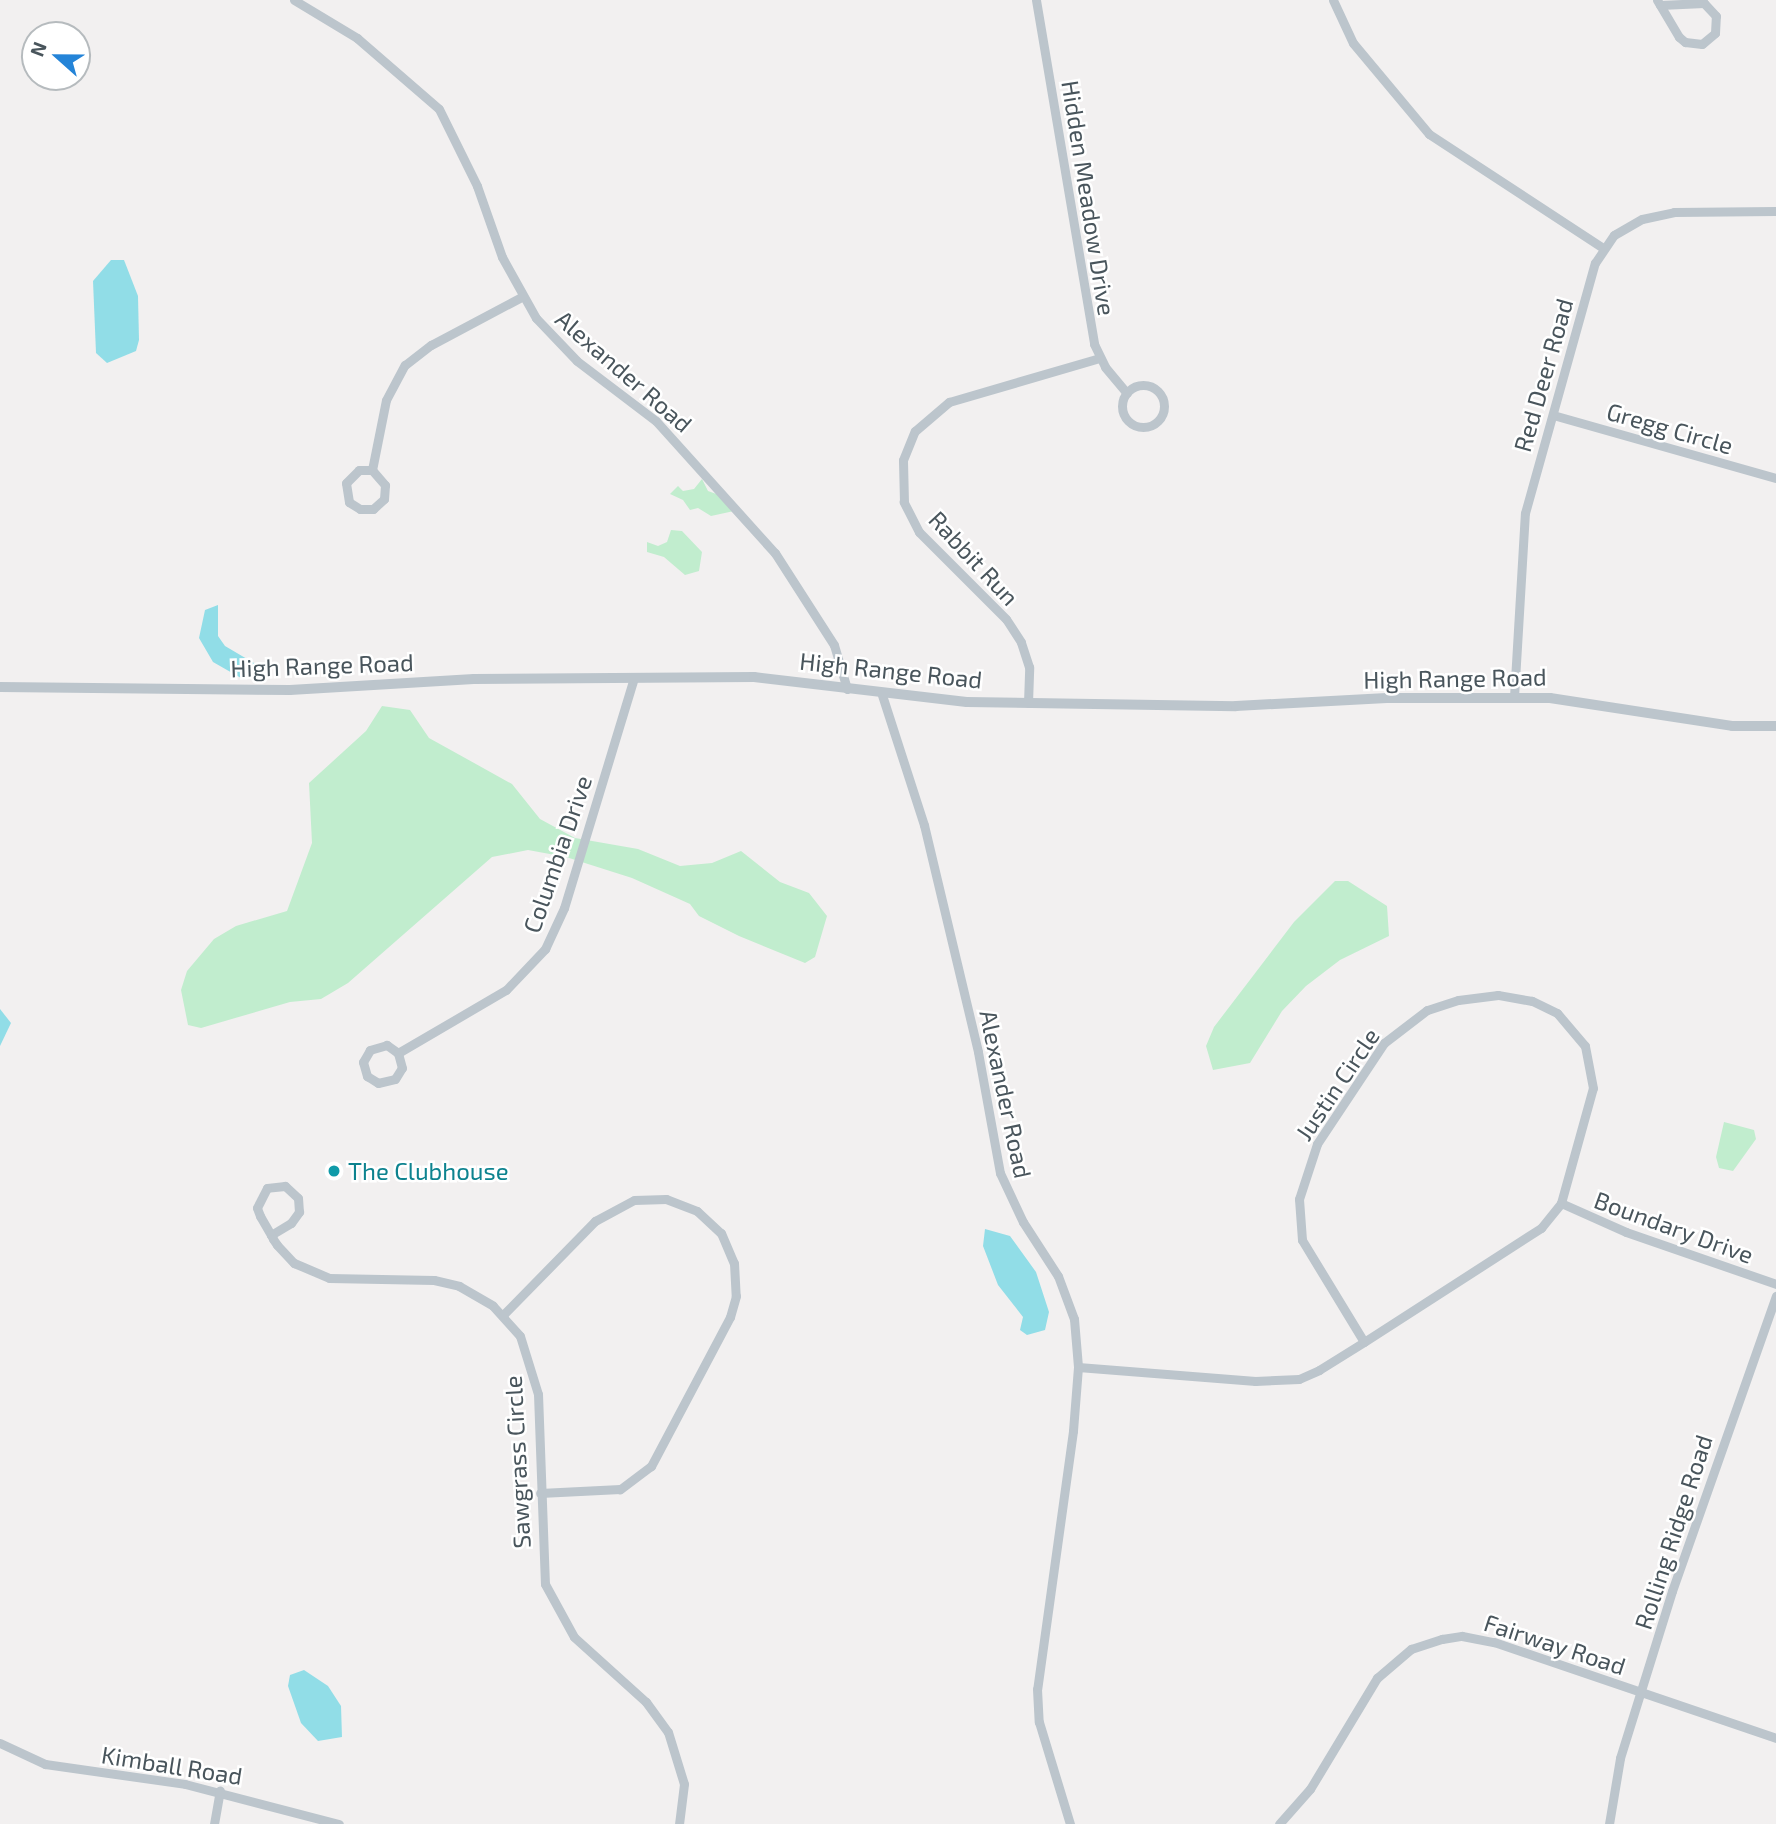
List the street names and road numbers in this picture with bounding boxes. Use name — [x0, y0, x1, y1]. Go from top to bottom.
street label: Hidden Meadow Drive — [1056, 78, 1122, 318]
street label: Red Deer Road — [1507, 295, 1579, 455]
street label: Alexander Road — [550, 304, 698, 438]
street label: Gregg Circle — [1604, 396, 1736, 460]
street label: Rabbit Run — [923, 505, 1025, 611]
street label: High Range Road — [798, 646, 984, 694]
street label: High Range Road — [230, 647, 414, 683]
street label: High Range Road — [1363, 662, 1547, 694]
street label: Columbia Drive — [517, 772, 597, 936]
street label: Alexander Road — [974, 1007, 1038, 1181]
street label: Justin Circle — [1289, 1022, 1385, 1146]
street label: Boundary Drive — [1590, 1185, 1758, 1269]
street label: Sawgrass Circle — [498, 1375, 536, 1549]
street label: Rolling Ridge Road — [1628, 1431, 1718, 1633]
street label: Fairway Road — [1480, 1608, 1630, 1680]
street label: Kimball Road — [99, 1740, 245, 1790]

